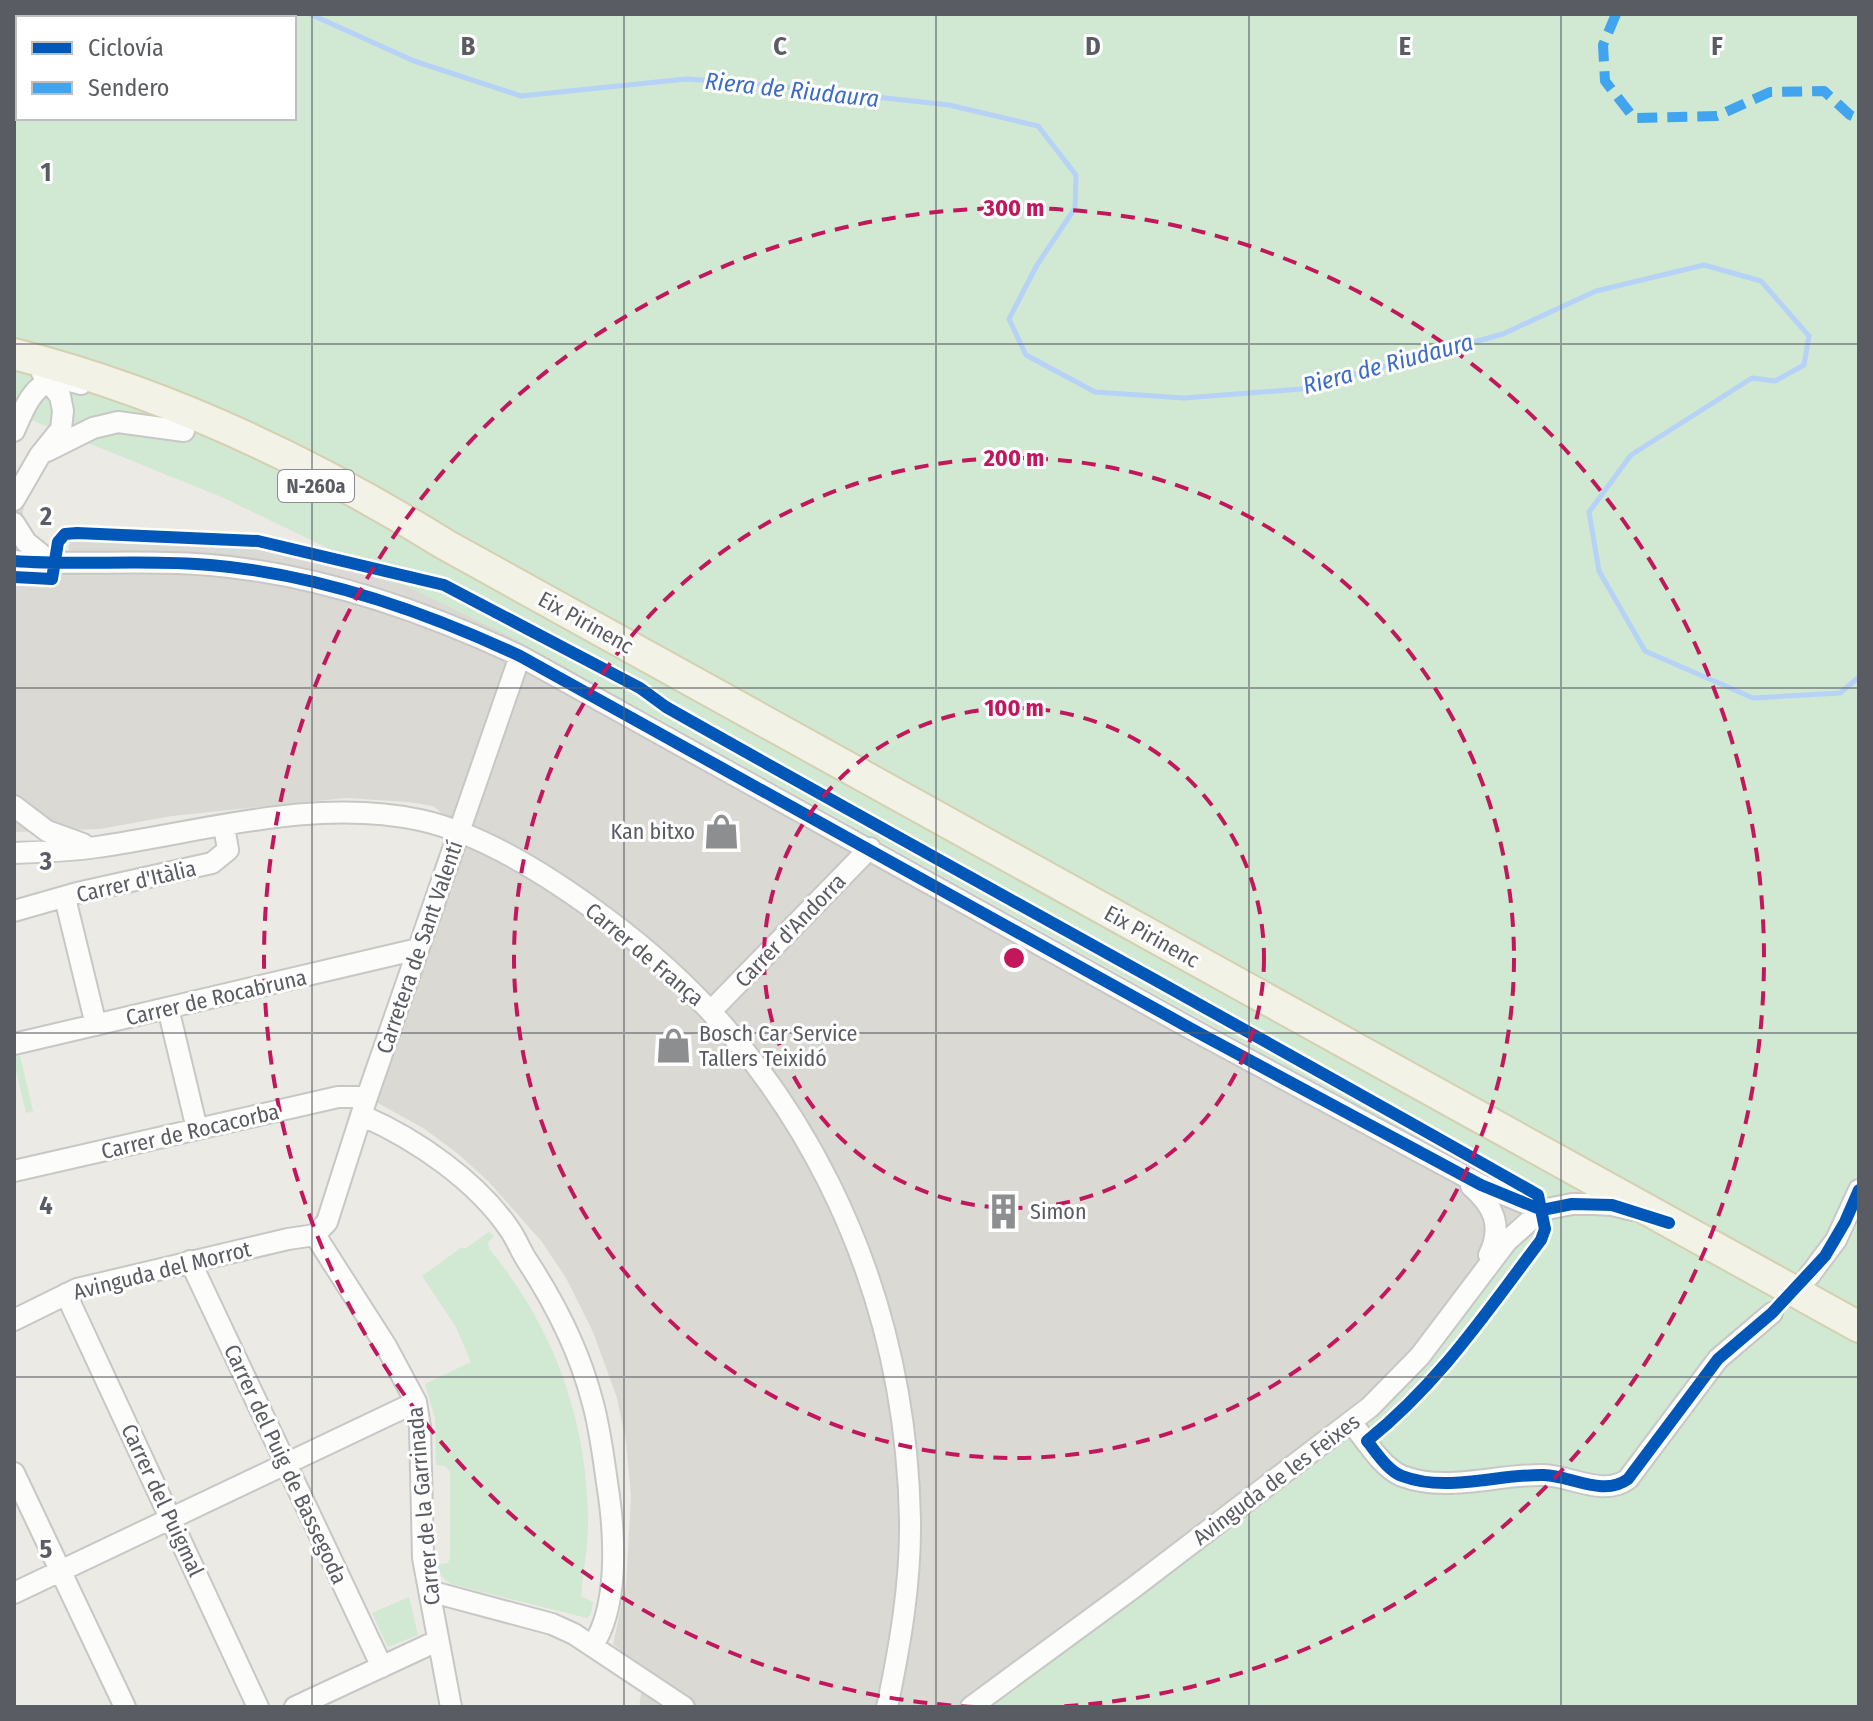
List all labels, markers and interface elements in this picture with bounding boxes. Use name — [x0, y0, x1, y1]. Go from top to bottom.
legend — [16, 16, 296, 120]
text: B — [461, 31, 476, 62]
text: C — [773, 31, 787, 62]
text: D — [1085, 31, 1101, 62]
text: E — [1399, 31, 1411, 62]
text: F — [1711, 31, 1723, 62]
text: Ciclovía — [88, 34, 164, 62]
water label: Riera de Riudaura — [704, 67, 880, 113]
text: Sendero — [88, 74, 169, 102]
text: 1 — [41, 157, 52, 188]
text: 300 m — [983, 194, 1044, 222]
water label: Riera de Riudaura — [1300, 328, 1476, 400]
text: 200 m — [983, 444, 1044, 472]
road number: N-260a — [278, 470, 354, 502]
text: 2 — [39, 501, 52, 532]
street label: Eix Pirinenc — [534, 585, 638, 660]
text: 100 m — [984, 694, 1044, 722]
shop icon: Kan bitxo — [702, 812, 740, 850]
place label: Kan bitxo — [611, 818, 695, 845]
street label: Carretera de Sant Valentí — [370, 837, 469, 1057]
text: 3 — [39, 846, 52, 877]
street label: Carrer d'Itàlia — [74, 855, 199, 908]
street label: Carrer d'Andorra — [729, 868, 851, 993]
street label: Carrer de França — [580, 897, 709, 1012]
street label: Eix Pirinenc — [1100, 899, 1204, 974]
centre of rings — [1000, 944, 1028, 972]
street label: Carrer de Rocabruna — [123, 964, 309, 1031]
place label: Bosch Car Service Tallers Teixidó — [699, 1020, 857, 1072]
shop icon: Bosch Car Service Tallers Teixidó — [654, 1027, 692, 1065]
street label: Carrer de Rocacorba — [99, 1098, 282, 1165]
text: 4 — [39, 1190, 53, 1221]
building icon: Simon — [985, 1192, 1023, 1230]
place label: Simon — [1030, 1198, 1087, 1225]
street label: Avinguda del Morrot — [70, 1235, 255, 1306]
street label: Carrer del Puig de Bassegoda — [218, 1340, 353, 1588]
street label: Carrer de la Garrinada — [401, 1406, 446, 1606]
street label: Avinguda de les Feixes — [1188, 1408, 1365, 1551]
street label: Carrer del Puigmal — [115, 1420, 210, 1581]
text: 5 — [40, 1534, 53, 1565]

